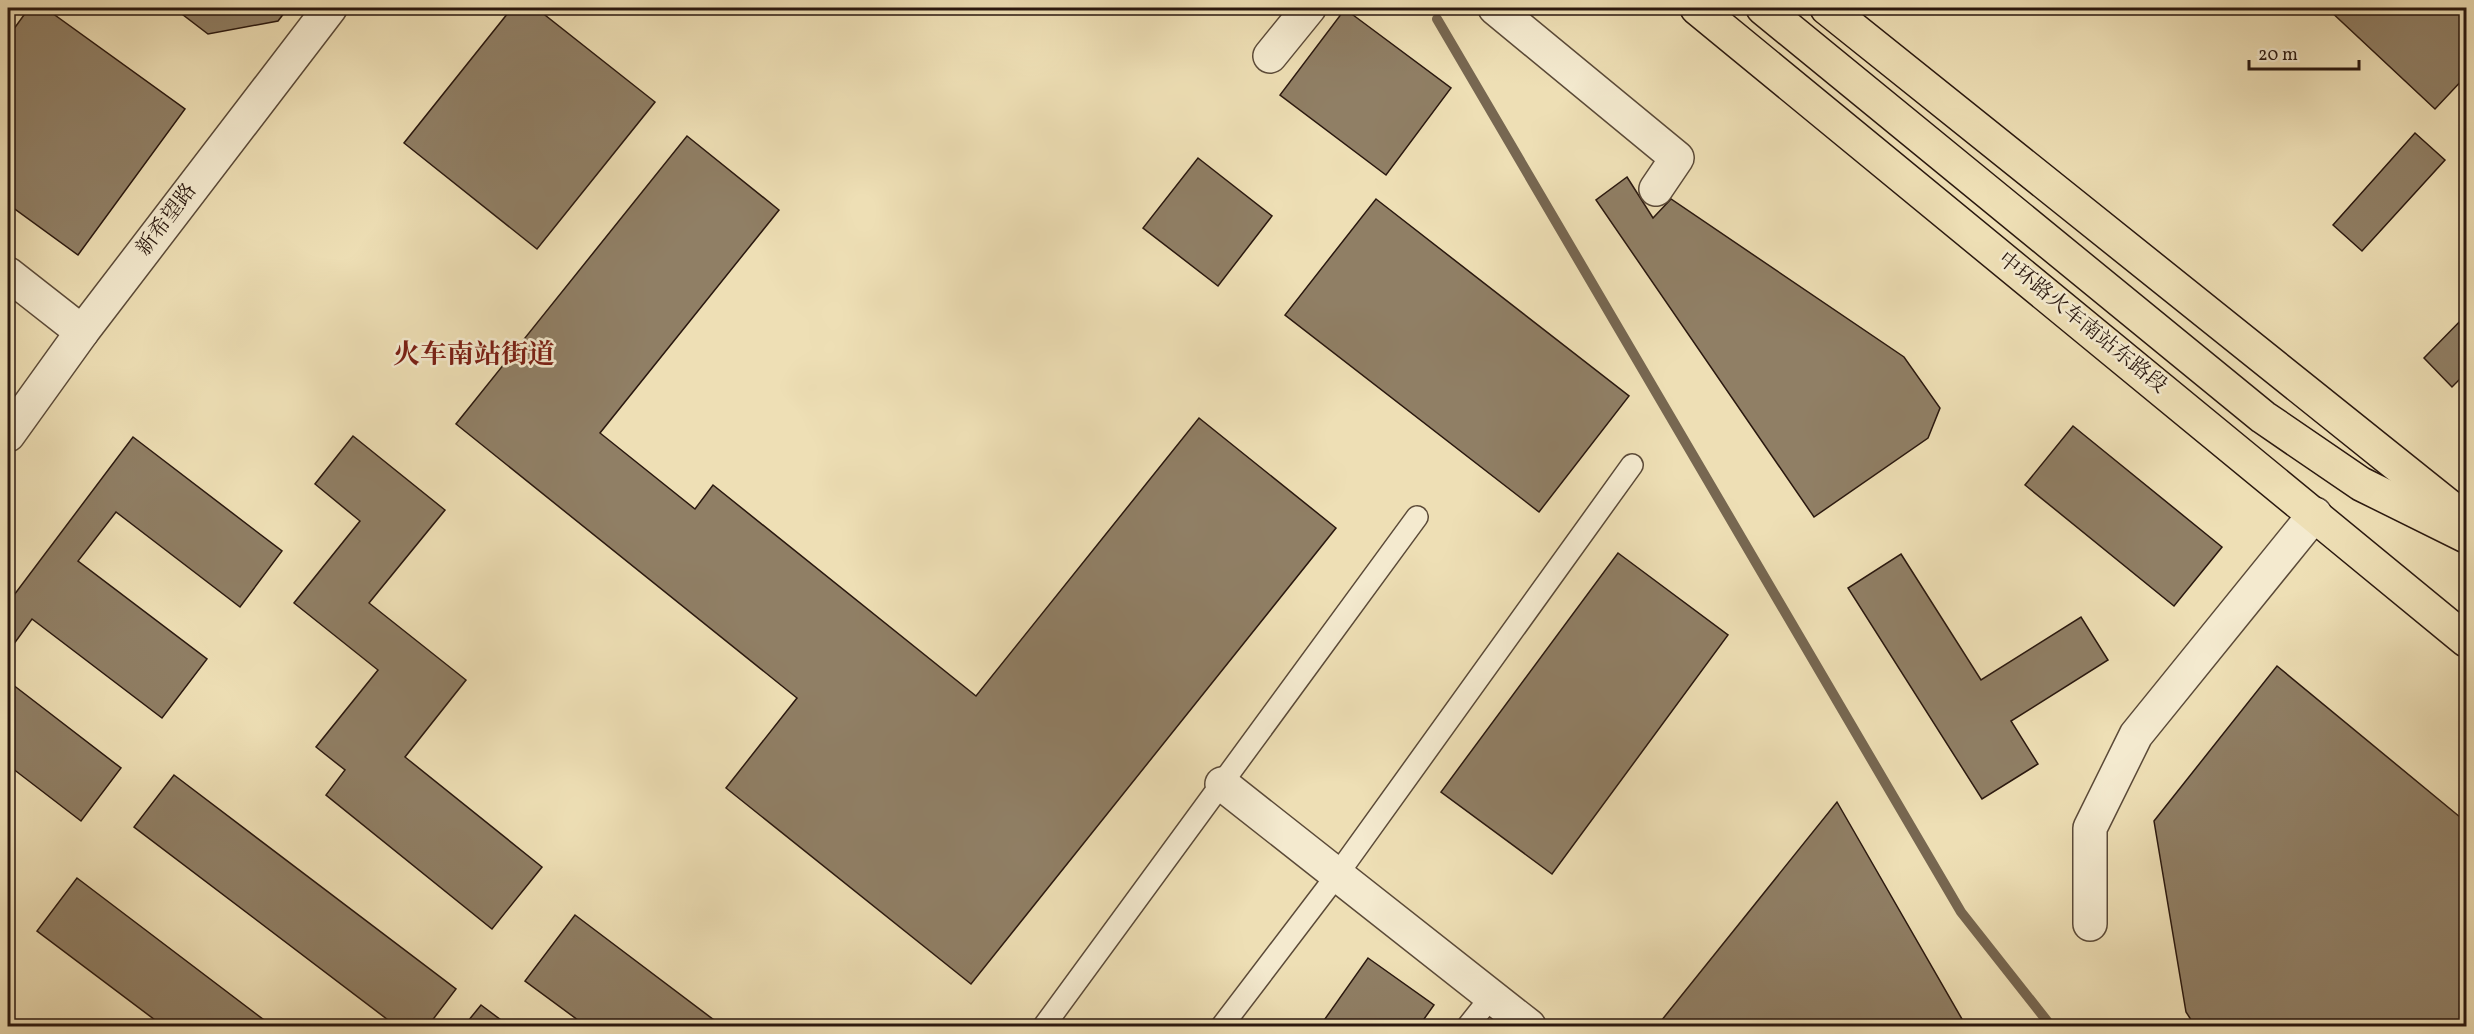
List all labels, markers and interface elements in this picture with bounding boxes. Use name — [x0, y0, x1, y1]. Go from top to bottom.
scale bar — [2249, 33, 2358, 71]
text: 20 m — [2258, 43, 2298, 68]
street label: 新希望路 — [130, 178, 204, 262]
street label: 中环路火车南站东路段 — [1991, 246, 2173, 400]
district label: 火车南站街道 — [393, 337, 555, 375]

